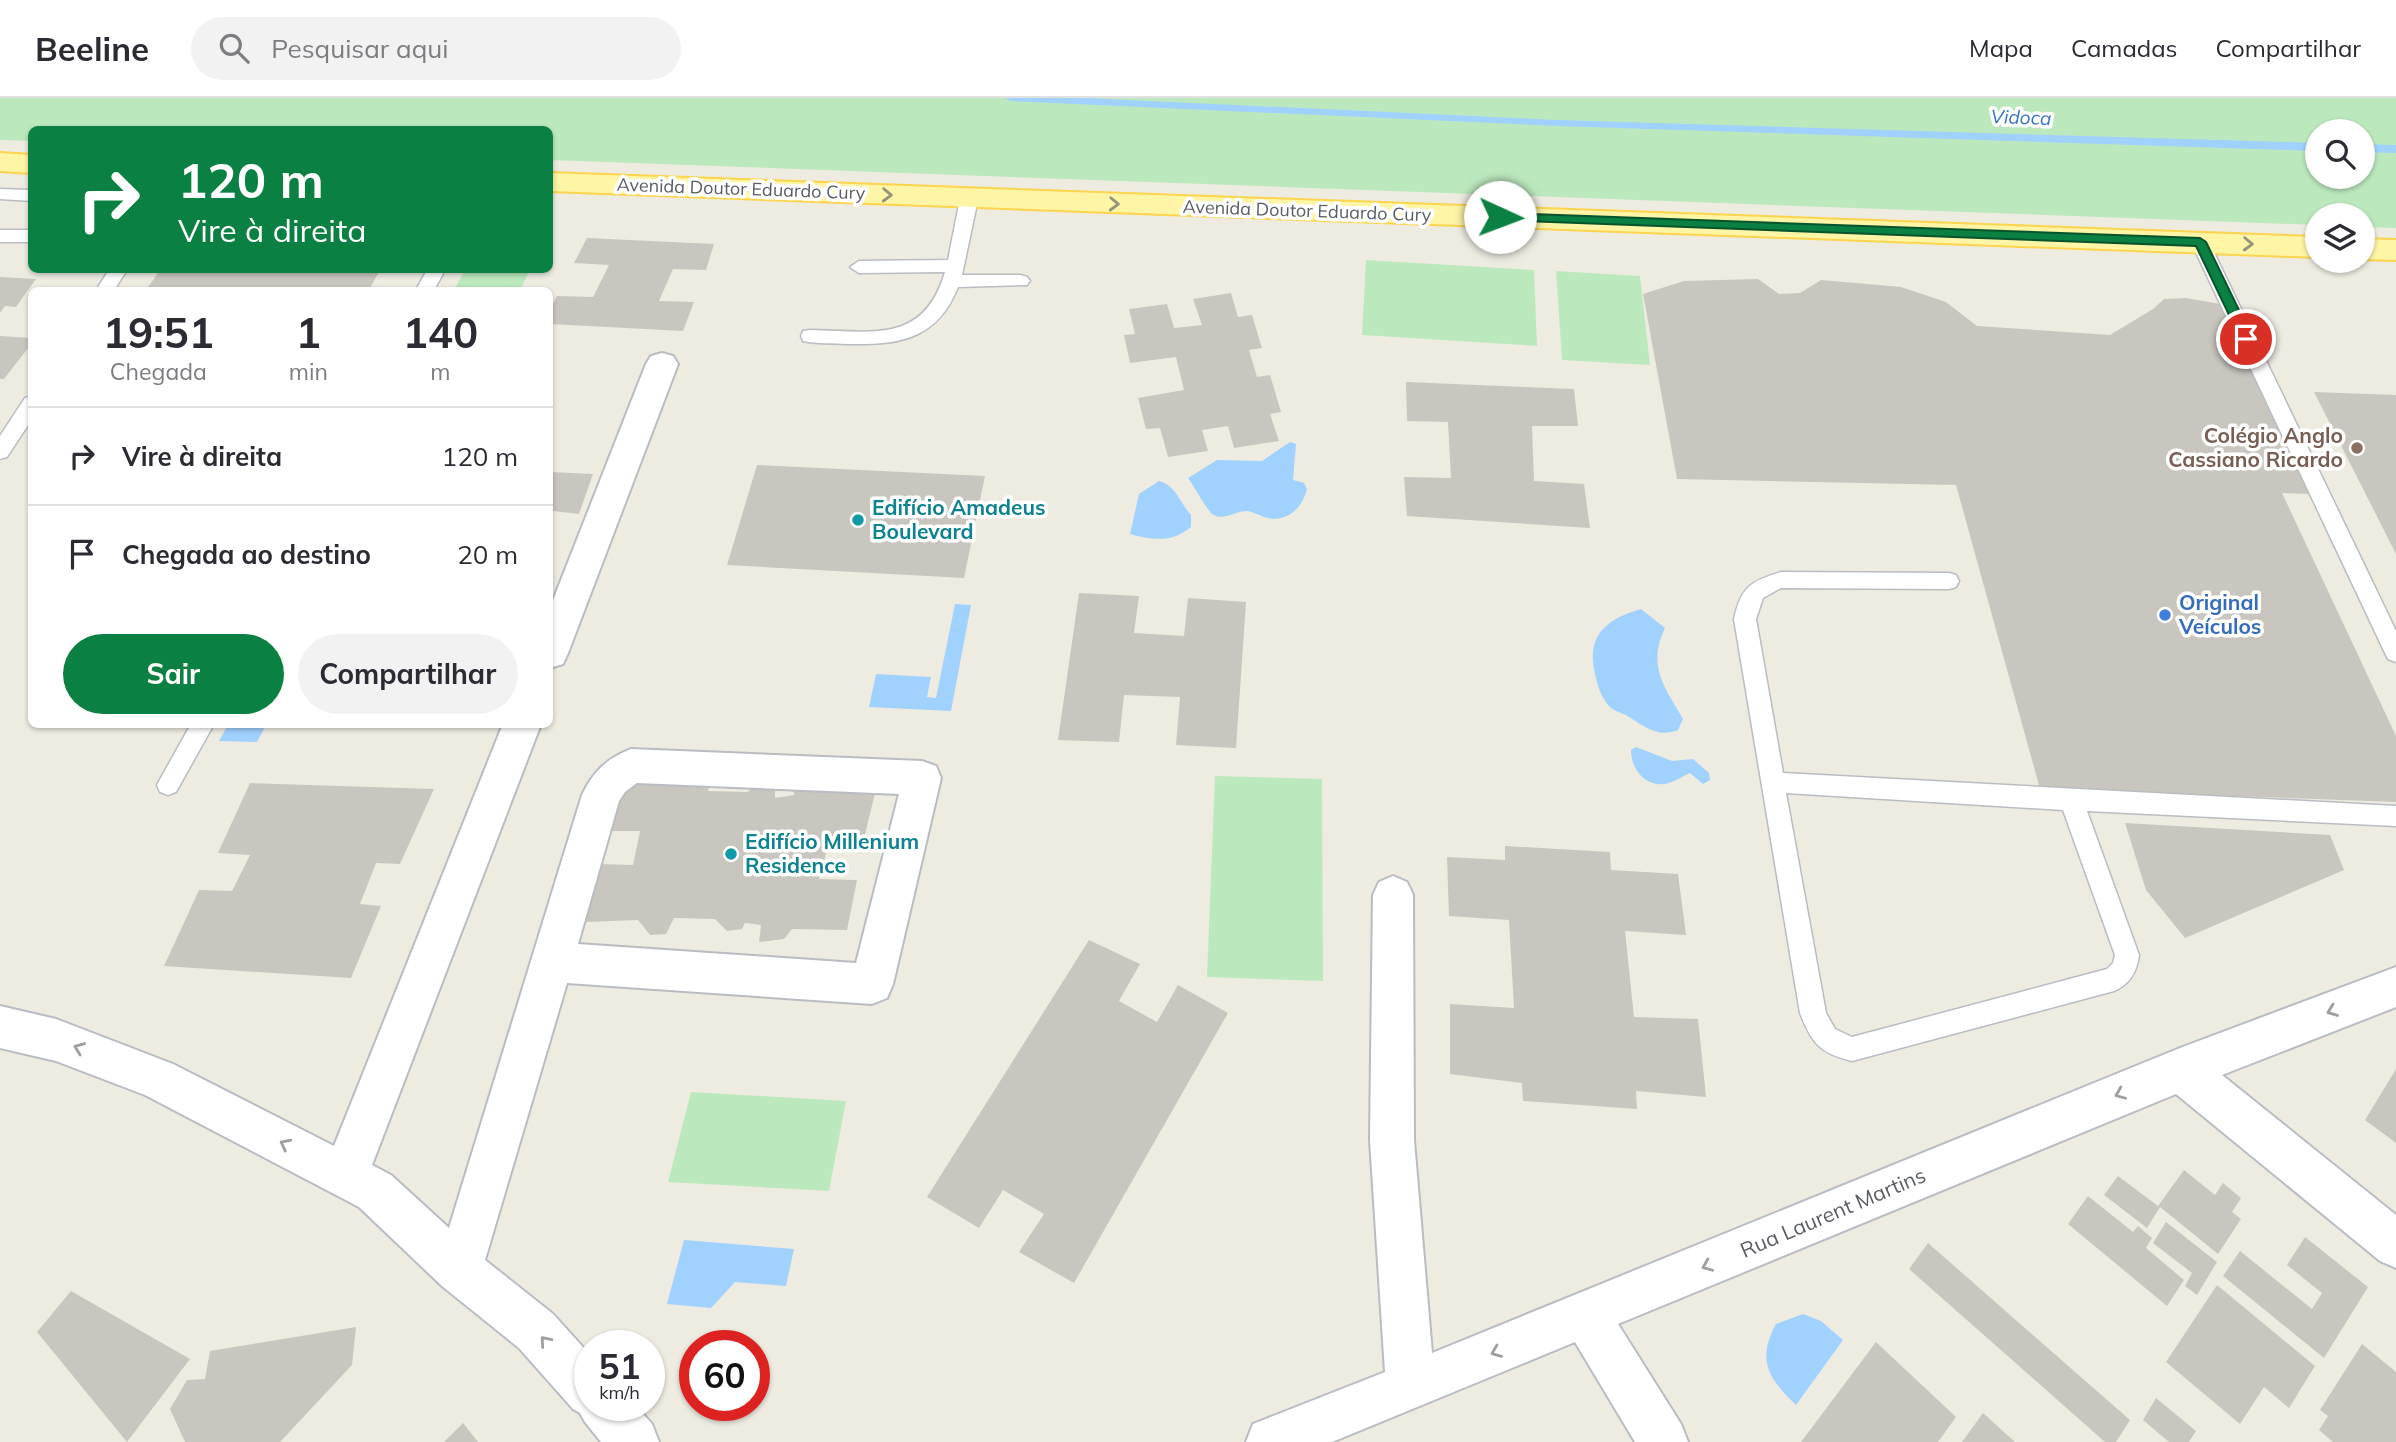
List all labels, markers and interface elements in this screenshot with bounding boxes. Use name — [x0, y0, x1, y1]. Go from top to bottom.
search box — [191, 17, 681, 80]
text: Beeline — [35, 28, 149, 69]
icon: search — [215, 29, 253, 67]
text: Pesquisar aqui — [271, 32, 448, 65]
text: Mapa — [1969, 33, 2033, 63]
text: Camadas — [2071, 33, 2178, 63]
text: Compartilhar — [2216, 33, 2361, 63]
water label: Vidoca — [1990, 104, 2052, 130]
map controls — [2305, 119, 2375, 273]
button: search — [2305, 119, 2375, 189]
text: 120 m — [178, 149, 324, 210]
icon: right — [63, 154, 154, 245]
street label: Avenida Doutor Eduardo Cury — [616, 173, 866, 204]
position arrow — [1463, 180, 1537, 254]
one-way arrow — [882, 188, 893, 203]
street label: Avenida Doutor Eduardo Cury — [1182, 195, 1432, 226]
one-way arrow — [1109, 196, 1120, 211]
button: layers — [2305, 203, 2375, 273]
text: Vire à direita — [178, 210, 366, 250]
one-way arrow — [2242, 236, 2253, 251]
text: 19:51 — [103, 306, 214, 359]
text: 1 — [296, 306, 321, 359]
text: 140 — [403, 306, 478, 359]
pin — [2216, 309, 2276, 369]
icon: arrive — [2227, 320, 2265, 358]
text: Chegada — [110, 357, 207, 386]
text: min — [289, 357, 328, 386]
text: m — [430, 357, 451, 386]
place label: Colégio Anglo Cassiano Ricardo — [2168, 422, 2343, 472]
icon: right — [63, 437, 101, 475]
text: Vire à direita — [122, 440, 282, 473]
text: 120 m — [442, 440, 518, 473]
marker: Colégio Anglo Cassiano Ricardo — [2349, 440, 2365, 456]
place label: Edifício Amadeus Boulevard — [872, 494, 1046, 544]
marker: Edifício Amadeus Boulevard — [850, 512, 866, 528]
icon: arrive — [63, 535, 101, 573]
text: Chegada ao destino — [122, 538, 371, 571]
text: 20 m — [457, 538, 518, 571]
place label: Original Veículos — [2178, 589, 2261, 639]
marker: Original Veículos — [2157, 607, 2173, 623]
button: Sair — [63, 634, 284, 714]
button: Compartilhar — [298, 634, 518, 714]
place label: Edifício Millenium Residence — [745, 828, 919, 878]
marker: Edifício Millenium Residence — [723, 846, 739, 862]
one-way arrow — [2327, 1003, 2339, 1017]
one-way arrow — [73, 1043, 85, 1057]
one-way arrow — [2115, 1085, 2127, 1099]
one-way arrow — [280, 1139, 292, 1153]
street label: Rua Laurent Martins — [1736, 1161, 1929, 1263]
one-way arrow — [1701, 1257, 1713, 1271]
speed limit sign: 60 — [679, 1330, 770, 1421]
one-way arrow — [540, 1336, 553, 1349]
text: 51 — [598, 1344, 641, 1388]
one-way arrow — [1491, 1344, 1503, 1358]
text: km/h — [599, 1381, 640, 1404]

